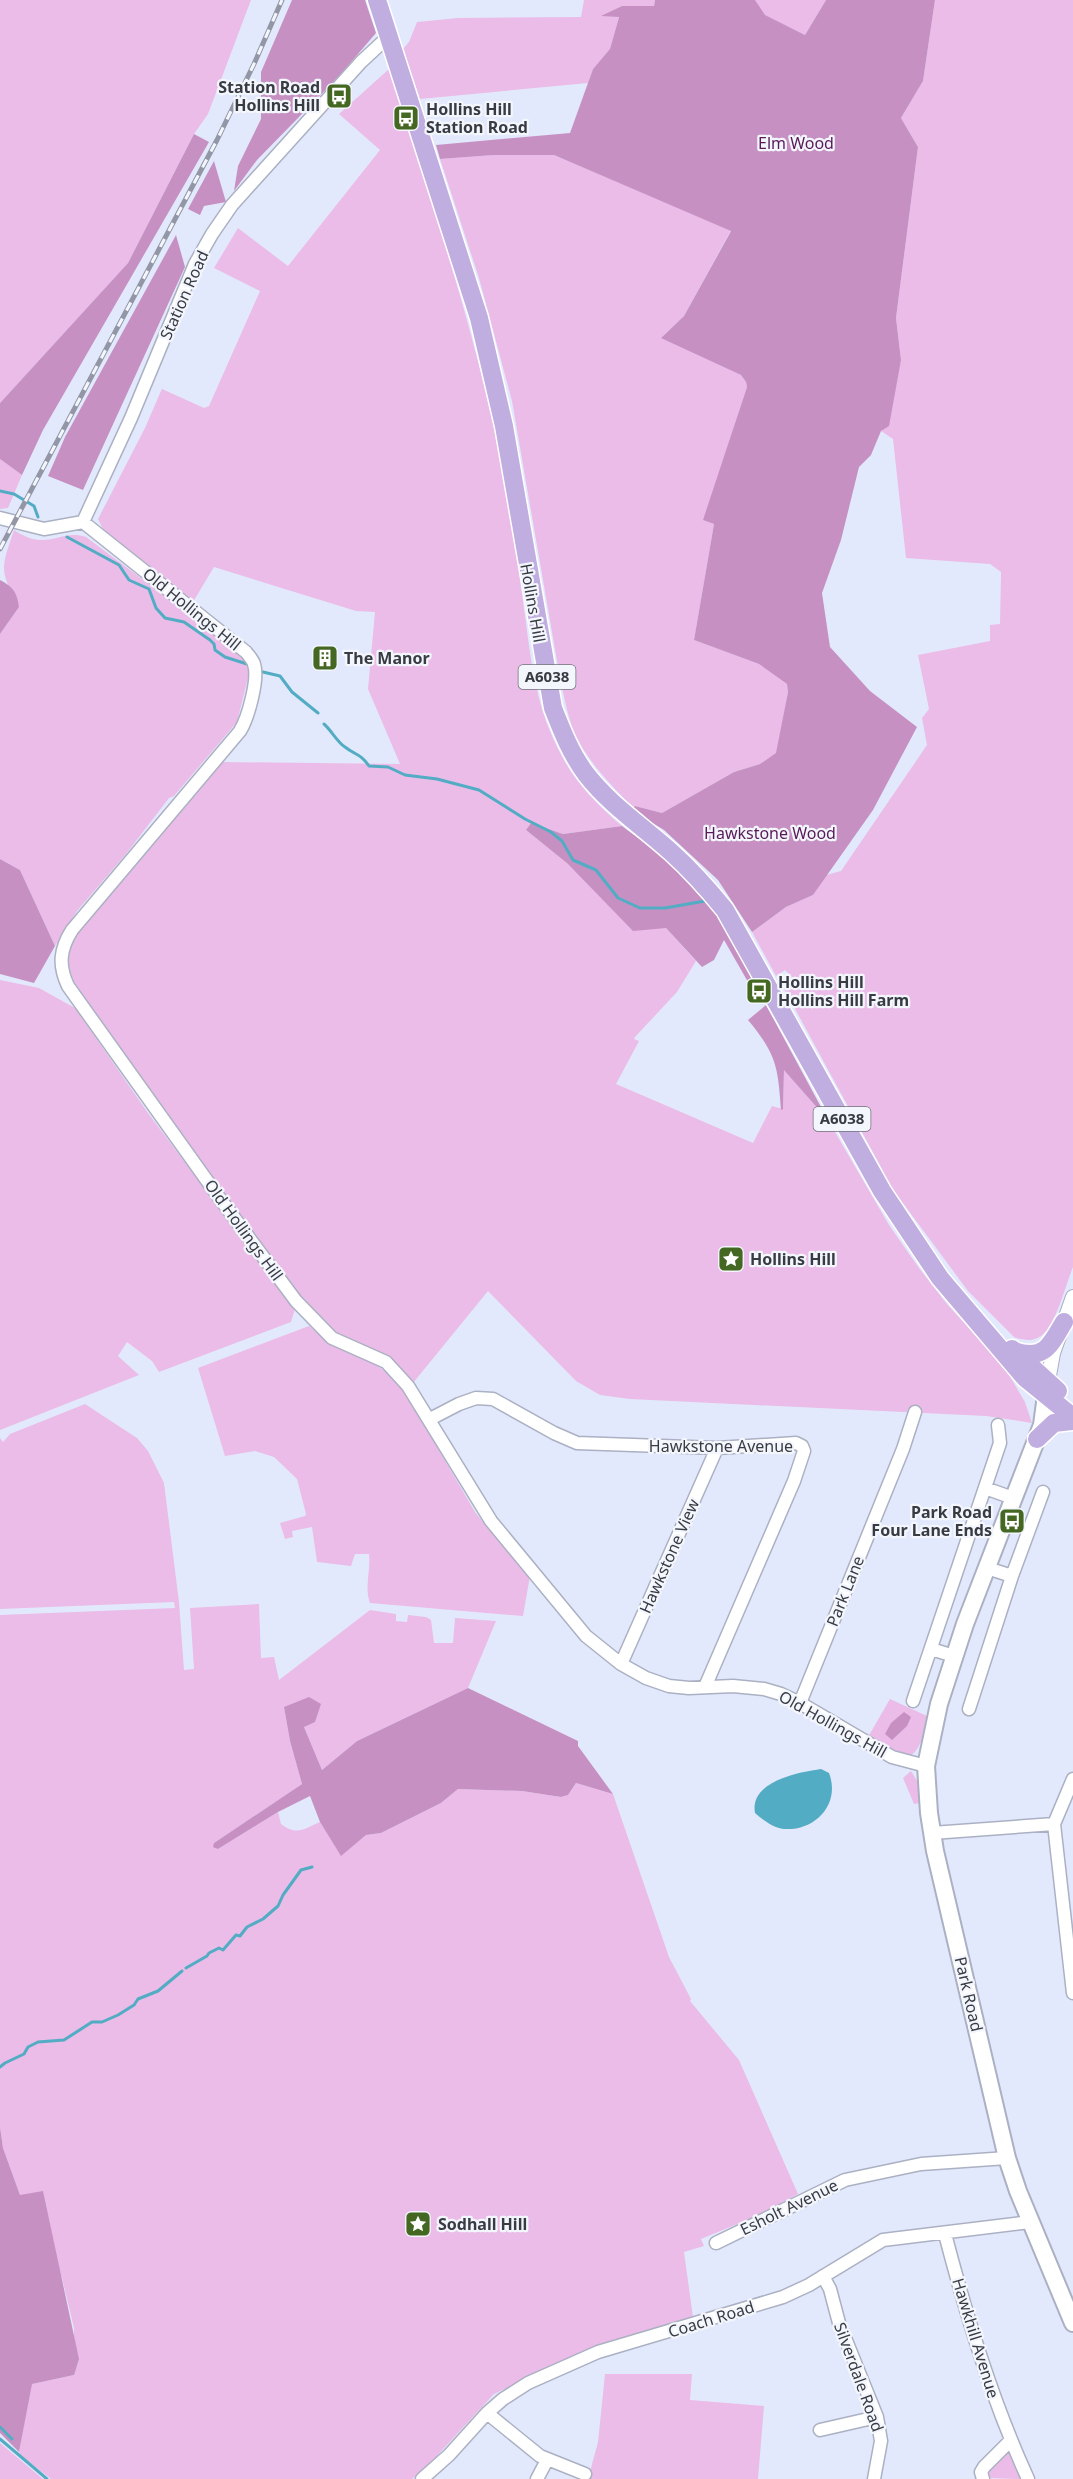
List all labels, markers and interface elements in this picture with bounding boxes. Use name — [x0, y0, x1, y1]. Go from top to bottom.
place label: Station Road Hollins Hill — [218, 76, 320, 116]
bus stop icon: Station Road Hollins Hill — [324, 81, 354, 111]
place label: Hollins Hill Station Road — [426, 98, 528, 138]
bus stop icon: Hollins Hill Station Road — [391, 103, 421, 133]
park label: Elm Wood — [758, 132, 834, 154]
street label: Station Road — [155, 247, 213, 343]
street label: Hollins Hill — [515, 562, 551, 644]
street label: Old Hollings Hill — [138, 563, 246, 655]
building icon: The Manor — [310, 643, 340, 673]
place label: The Manor — [344, 647, 430, 669]
road number: A6038 — [518, 665, 576, 689]
park label: Hawkstone Wood — [704, 822, 836, 844]
place label: Hollins Hill Hollins Hill Farm — [778, 971, 909, 1011]
bus stop icon: Hollins Hill Hollins Hill Farm — [744, 976, 774, 1006]
road number: A6038 — [814, 1107, 870, 1131]
street label: Old Hollings Hill — [200, 1175, 288, 1285]
place icon: Hollins Hill — [716, 1244, 746, 1274]
place label: Hollins Hill — [750, 1248, 836, 1270]
street label: Hawkstone Avenue — [649, 1435, 793, 1457]
street label: Hawkstone View — [634, 1495, 704, 1617]
place label: Park Road Four Lane Ends — [871, 1501, 992, 1541]
bus stop icon: Park Road Four Lane Ends — [997, 1506, 1027, 1536]
street label: Park Lane — [821, 1552, 869, 1630]
street label: Old Hollings Hill — [775, 1685, 891, 1763]
street label: Park Road — [950, 1954, 988, 2034]
street label: Esholt Avenue — [736, 2174, 842, 2240]
place icon: Sodhall Hill — [403, 2209, 433, 2239]
place label: Sodhall Hill — [438, 2213, 527, 2235]
street label: Hawkhill Avenue — [947, 2275, 1005, 2401]
street label: Coach Road — [665, 2295, 757, 2343]
street label: Silverdale Road — [829, 2319, 889, 2435]

